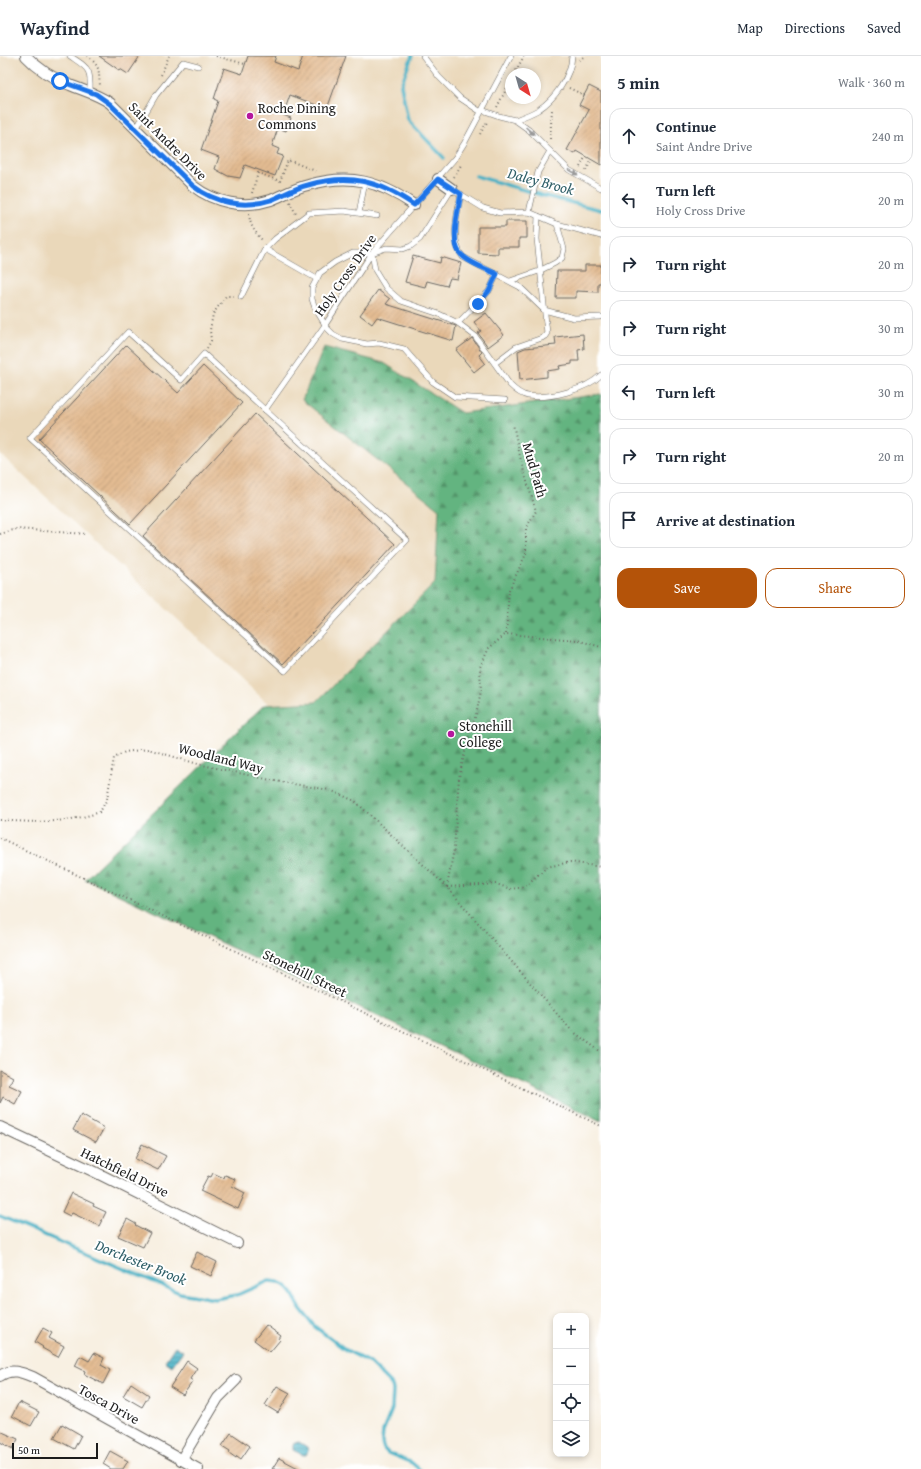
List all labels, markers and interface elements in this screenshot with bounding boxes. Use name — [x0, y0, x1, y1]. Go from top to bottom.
text: Wayfind — [20, 14, 90, 42]
text: Map — [737, 18, 763, 38]
text: Directions — [785, 18, 845, 38]
text: Saved — [867, 18, 901, 38]
north arrow — [505, 68, 541, 104]
text: 5 min — [617, 70, 659, 95]
route start — [51, 72, 69, 90]
text: Walk · 360 m — [838, 73, 905, 92]
street label: Saint Andre Drive — [124, 97, 212, 185]
place label: Roche Dining Commons — [258, 98, 336, 134]
marker: Roche Dining Commons — [245, 111, 255, 121]
text: Continue — [656, 116, 717, 137]
icon: ahead — [618, 125, 640, 147]
one-way arrow — [525, 127, 535, 136]
text: 240 m — [872, 127, 904, 146]
text: Saint Andre Drive — [656, 137, 752, 156]
water label: Daley Brook — [505, 162, 577, 200]
one-way arrow — [568, 168, 578, 176]
text: Turn left — [656, 180, 715, 201]
icon: left — [618, 189, 640, 211]
text: 20 m — [878, 191, 904, 210]
text: Holy Cross Drive — [656, 201, 745, 220]
street label: Holy Cross Drive — [309, 229, 381, 320]
icon: right — [618, 253, 640, 275]
text: Turn right — [656, 254, 727, 275]
text: 20 m — [878, 255, 904, 274]
route end — [469, 295, 487, 313]
icon: right — [618, 317, 640, 339]
text: Turn right — [656, 318, 727, 339]
text: 30 m — [878, 319, 904, 338]
icon: left — [618, 381, 640, 403]
text: Turn left — [656, 382, 715, 403]
text: 30 m — [878, 383, 904, 402]
street label: Mud Path — [518, 440, 552, 500]
icon: right — [618, 445, 640, 467]
text: Turn right — [656, 446, 727, 467]
text: 20 m — [878, 447, 904, 466]
icon: arrive — [618, 509, 640, 531]
text: Arrive at destination — [656, 510, 795, 531]
button: Save — [617, 568, 757, 608]
button: Share — [765, 568, 905, 608]
place label: Stonehill College — [459, 716, 512, 752]
marker: Stonehill College — [446, 729, 456, 739]
street label: Woodland Way — [176, 738, 266, 778]
street label: Stonehill Street — [259, 944, 351, 1002]
street label: Hatchfield Drive — [78, 1142, 173, 1202]
water label: Dorchester Brook — [91, 1234, 190, 1290]
map controls — [553, 1313, 589, 1457]
button: + — [553, 1313, 589, 1349]
button: − — [553, 1349, 589, 1385]
street label: Tosca Drive — [75, 1379, 144, 1429]
button: locate — [553, 1385, 589, 1421]
button: layers — [553, 1421, 589, 1457]
scale bar — [12, 1441, 98, 1460]
text: 50 m — [18, 1442, 40, 1458]

